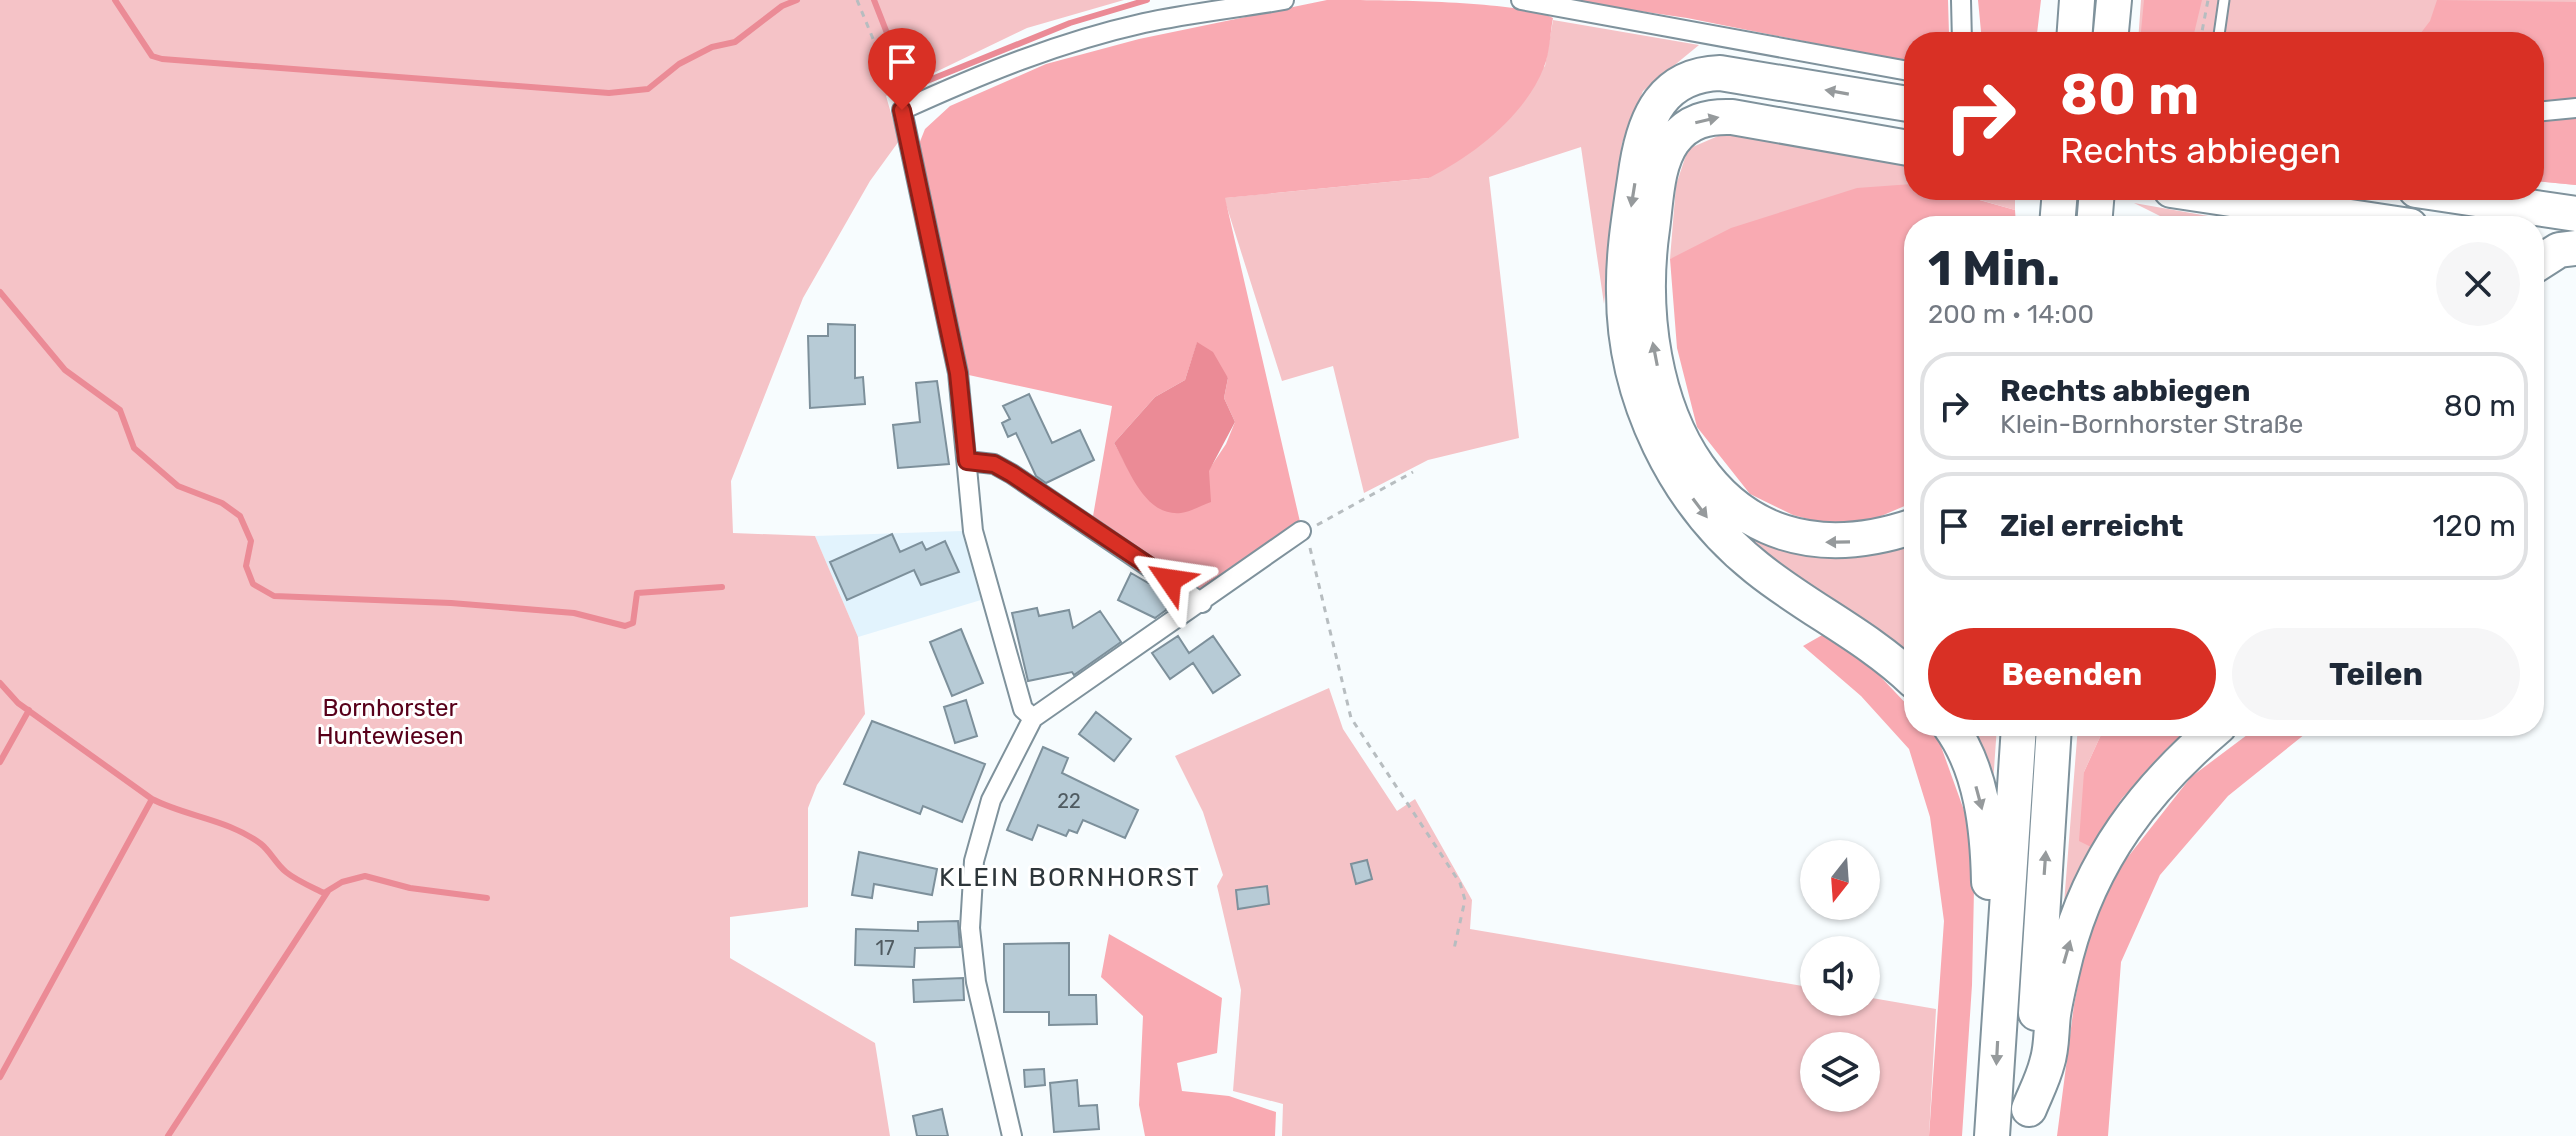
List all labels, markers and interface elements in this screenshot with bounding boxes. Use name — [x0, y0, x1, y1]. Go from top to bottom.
pin — [868, 28, 936, 110]
icon: arrive — [880, 40, 924, 84]
text: 80 m — [2060, 62, 2199, 128]
icon: right — [1928, 64, 2032, 168]
one-way arrow — [1824, 85, 1849, 98]
one-way arrow — [1695, 113, 1720, 126]
text: Rechts abbiegen — [2060, 129, 2341, 172]
one-way arrow — [1626, 183, 1639, 208]
text: 1 Min. — [1928, 240, 2060, 297]
button: close — [2436, 242, 2520, 326]
text: 200 m · 14:00 — [1928, 299, 2094, 330]
one-way arrow — [1649, 342, 1661, 367]
text: Rechts abbiegen — [2000, 373, 2250, 409]
icon: right — [1932, 384, 1976, 428]
text: 80 m — [2444, 388, 2516, 424]
text: Klein-Bornhorster Straße — [2000, 409, 2303, 440]
one-way arrow — [1691, 498, 1707, 519]
icon: arrive — [1932, 504, 1976, 548]
text: Ziel erreicht — [2000, 508, 2183, 544]
text: 120 m — [2432, 508, 2516, 544]
one-way arrow — [1825, 535, 1850, 548]
position arrow — [1128, 538, 1212, 622]
button: Beenden — [1928, 628, 2216, 720]
button: Teilen — [2232, 628, 2520, 720]
park label: Bornhorster Huntewiesen — [316, 694, 464, 750]
one-way arrow — [1974, 785, 1986, 810]
house number: 22 — [1057, 789, 1081, 813]
north arrow — [1800, 840, 1880, 920]
map controls — [1800, 840, 1880, 1112]
one-way arrow — [2039, 851, 2052, 876]
district label: KLEIN BORNHORST — [939, 862, 1201, 893]
house number: 17 — [876, 936, 894, 960]
button: sound — [1800, 936, 1880, 1016]
one-way arrow — [2062, 940, 2074, 965]
button: layers — [1800, 1032, 1880, 1112]
one-way arrow — [1990, 1041, 2003, 1066]

